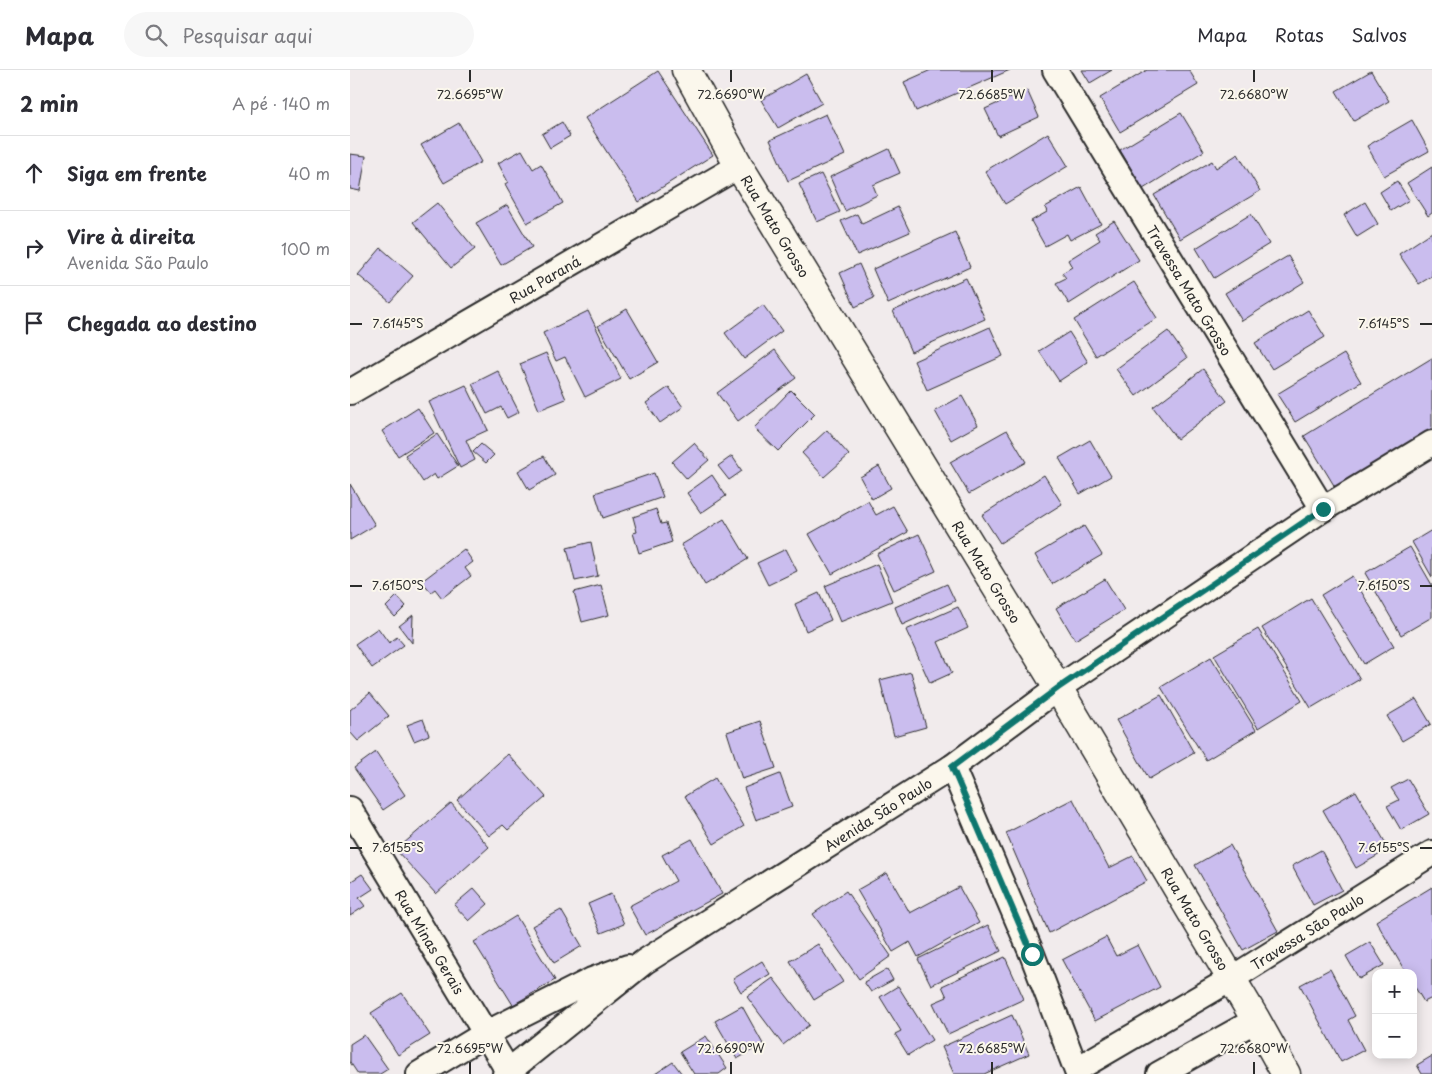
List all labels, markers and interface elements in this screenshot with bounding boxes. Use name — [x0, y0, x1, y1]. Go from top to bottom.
search box — [124, 12, 474, 57]
text: Mapa — [25, 17, 94, 53]
icon: search — [142, 21, 170, 49]
text: Pesquisar aqui — [182, 21, 313, 49]
text: Mapa — [1197, 21, 1247, 48]
text: Rotas — [1275, 21, 1324, 48]
text: Salvos — [1352, 21, 1407, 48]
text: 72.6695°W — [437, 85, 504, 103]
text: 72.6690°W — [697, 85, 765, 103]
text: 72.6685°W — [959, 85, 1026, 103]
text: 72.6680°W — [1220, 85, 1289, 103]
text: 2 min — [20, 87, 79, 119]
text: A pé · 140 m — [232, 91, 330, 115]
icon: ahead — [20, 159, 48, 187]
text: Siga em frente — [67, 159, 207, 187]
text: 40 m — [288, 161, 330, 185]
street label: Rua Mato Grosso — [736, 171, 815, 282]
street label: Travessa Mato Grosso — [1142, 221, 1237, 360]
text: Vire à direita — [67, 222, 195, 250]
icon: right — [20, 234, 48, 262]
text: 100 m — [281, 236, 330, 260]
text: Avenida São Paulo — [67, 250, 209, 274]
street label: Rua Paraná — [505, 250, 584, 308]
icon: arrive — [20, 309, 48, 337]
text: Chegada ao destino — [67, 309, 257, 337]
text: 7.6145°S — [373, 314, 423, 332]
text: 7.6145°S — [1359, 314, 1409, 332]
route end — [1312, 498, 1335, 521]
street label: Rua Mato Grosso — [947, 516, 1026, 627]
text: 7.6150°S — [372, 576, 424, 594]
text: 7.6150°S — [1358, 576, 1410, 594]
street label: Avenida São Paulo — [820, 772, 936, 856]
text: 7.6155°S — [372, 838, 424, 856]
text: 7.6155°S — [1358, 838, 1410, 856]
street label: Rua Mato Grosso — [1157, 863, 1235, 974]
street label: Rua Minas Gerais — [390, 885, 470, 998]
street label: Travessa São Paulo — [1246, 888, 1368, 975]
route start — [1021, 943, 1044, 966]
map controls — [1372, 969, 1417, 1059]
button: + — [1372, 969, 1417, 1014]
button: − — [1372, 1014, 1417, 1059]
text: 72.6695°W — [437, 1039, 504, 1057]
text: 72.6690°W — [697, 1039, 765, 1057]
text: 72.6685°W — [959, 1039, 1026, 1057]
text: 72.6680°W — [1220, 1039, 1289, 1057]

